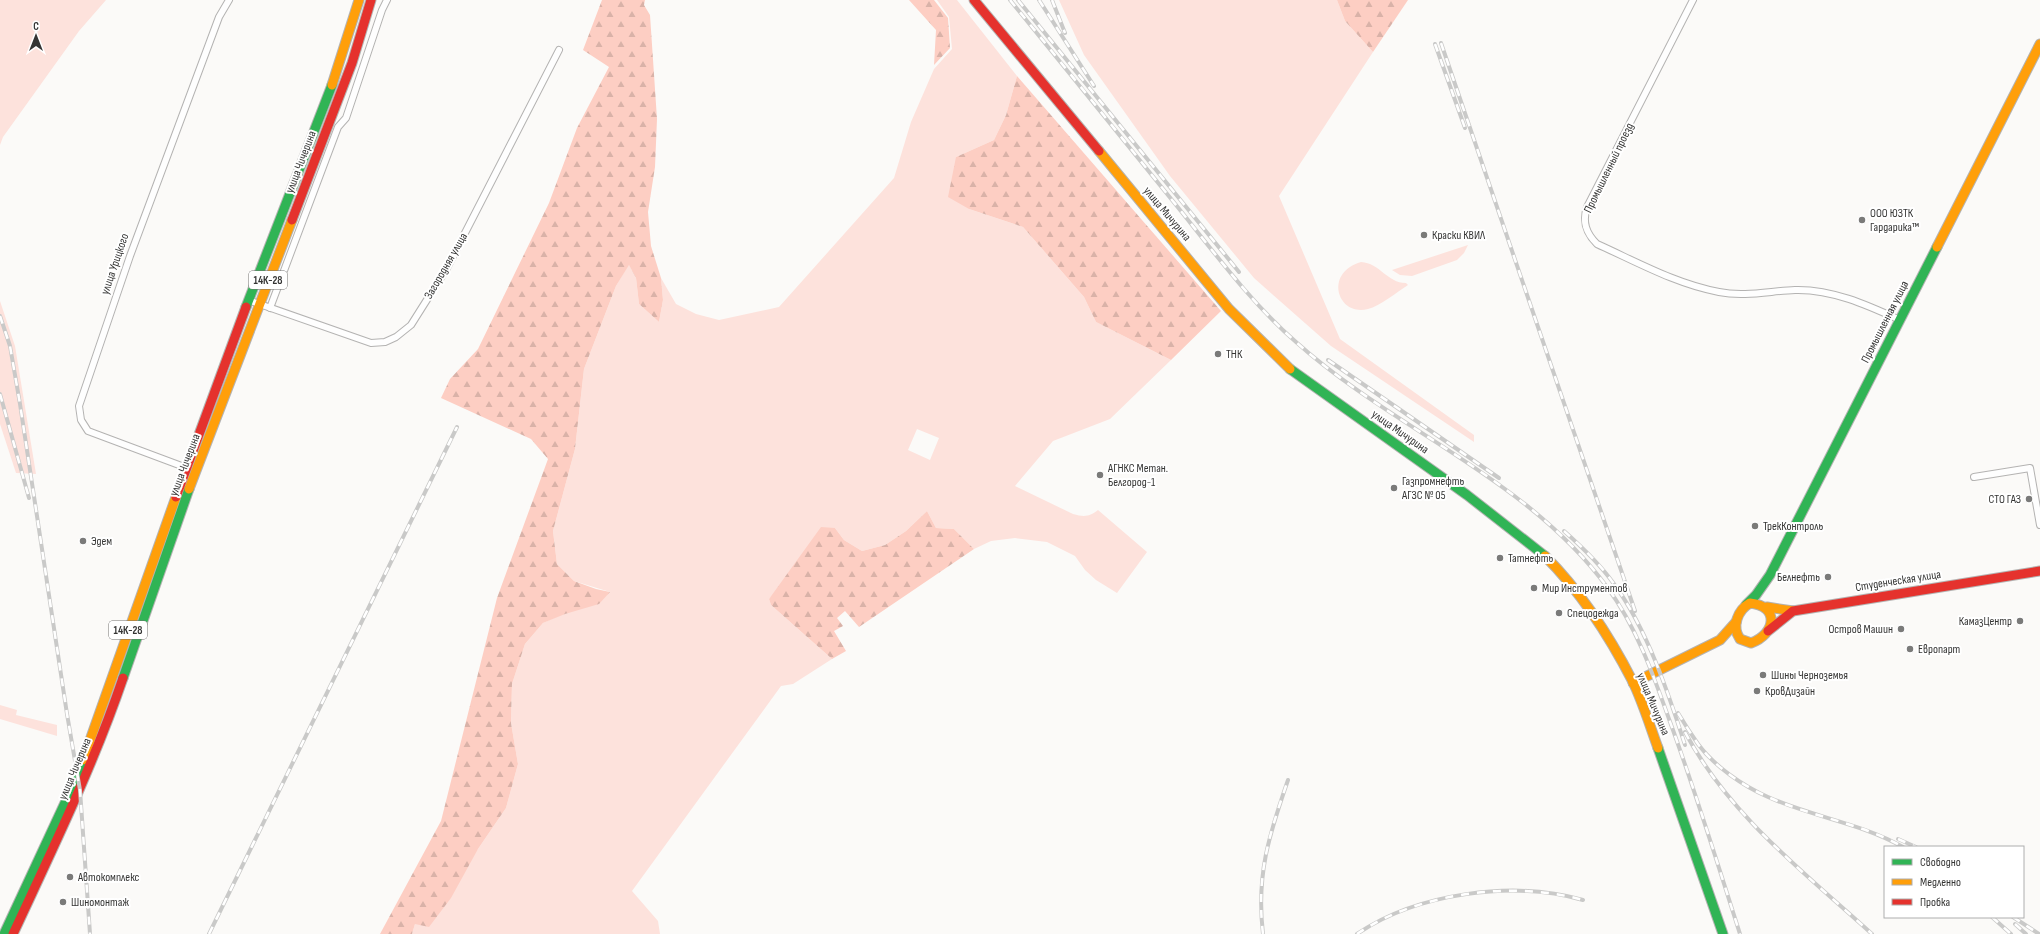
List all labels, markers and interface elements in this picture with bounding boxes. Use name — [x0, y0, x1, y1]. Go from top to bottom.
north arrow — [16, 16, 56, 56]
text: С — [33, 20, 39, 33]
street label: Промышленный проезд — [1581, 120, 1637, 216]
street label: улица Чичерина — [282, 128, 320, 195]
street label: улица Мичурина — [1140, 184, 1194, 245]
place label: ООО ЮЗТК Гардарика™ — [1870, 206, 1919, 235]
marker: ООО ЮЗТК Гардарика™ — [1857, 215, 1867, 225]
place label: Краски КВИЛ — [1432, 228, 1486, 243]
street label: Загородняя улица — [421, 230, 471, 302]
marker: Краски КВИЛ — [1419, 230, 1429, 240]
street label: улица Урицкого — [98, 231, 132, 297]
road number: 14К-28 — [249, 271, 287, 289]
street label: Промышленная улица — [1858, 278, 1912, 366]
place label: ТНК — [1226, 347, 1243, 362]
marker: ТНК — [1213, 349, 1223, 359]
street label: улица Мичурина — [1368, 407, 1432, 457]
street label: улица Чичерина — [166, 431, 204, 498]
place label: АГНКС Метан. Белгород-1 — [1107, 461, 1168, 490]
marker: АГНКС Метан. Белгород-1 — [1095, 470, 1105, 480]
place label: Газпромнефть АГЗС № 05 — [1401, 474, 1464, 503]
marker: Газпромнефть АГЗС № 05 — [1389, 483, 1399, 493]
place label: СТО ГАЗ — [1989, 492, 2021, 507]
marker: СТО ГАЗ — [2024, 494, 2034, 504]
place label: ТрекКонтроль — [1763, 519, 1823, 534]
marker: ТрекКонтроль — [1750, 521, 1760, 531]
place label: Эдем — [91, 534, 112, 549]
marker: Эдем — [78, 536, 88, 546]
place label: Татнефть — [1508, 551, 1553, 566]
marker: Татнефть — [1495, 553, 1505, 563]
street label: Студенческая улица — [1854, 567, 1942, 595]
place label: Белнефть — [1777, 570, 1820, 585]
marker: Белнефть — [1823, 572, 1833, 582]
place label: Мир Инструментов — [1542, 581, 1627, 596]
marker: Мир Инструментов — [1529, 583, 1539, 593]
place label: Спецодежда — [1567, 606, 1619, 621]
marker: Спецодежда — [1554, 608, 1564, 618]
place label: КамазЦентр — [1959, 614, 2012, 629]
marker: КамазЦентр — [2015, 616, 2025, 626]
road number: 14К-28 — [109, 621, 147, 639]
place label: Остров Машин — [1828, 622, 1893, 637]
marker: Остров Машин — [1896, 624, 1906, 634]
place label: Европарт — [1918, 642, 1961, 657]
marker: Европарт — [1905, 644, 1915, 654]
place label: Шины Черноземья — [1771, 668, 1848, 683]
street label: улица Мичурина — [1633, 670, 1673, 738]
marker: Шины Черноземья — [1758, 670, 1768, 680]
place label: КровДизайн — [1765, 684, 1815, 699]
marker: КровДизайн — [1752, 686, 1762, 696]
street label: улица Чичерина — [55, 736, 95, 802]
legend — [1884, 846, 2024, 918]
text: Свободно — [1920, 855, 1961, 870]
place label: Автокомплекс — [77, 870, 140, 885]
marker: Автокомплекс — [65, 872, 75, 882]
text: Медленно — [1920, 875, 1961, 890]
place label: Шиномонтаж — [71, 895, 129, 910]
text: Пробка — [1920, 895, 1951, 910]
marker: Шиномонтаж — [58, 897, 68, 907]

